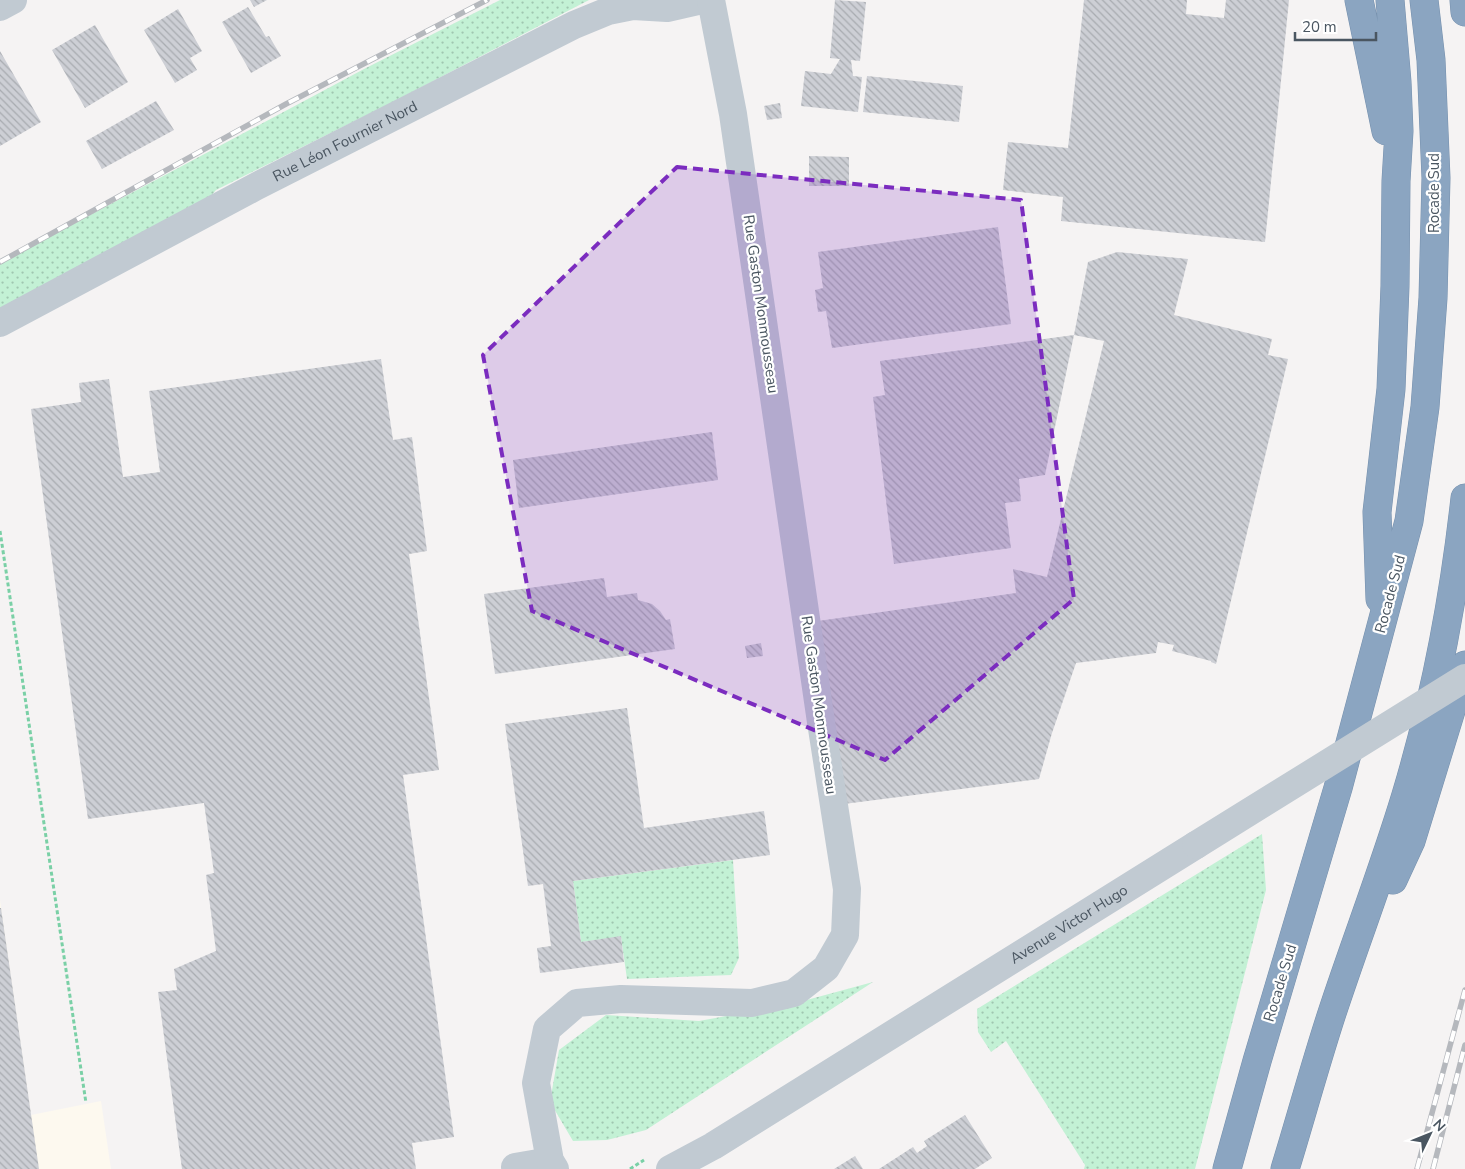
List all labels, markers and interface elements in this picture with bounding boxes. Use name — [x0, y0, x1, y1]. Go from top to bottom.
scale bar — [1295, 10, 1376, 42]
text: 20 m — [1302, 17, 1337, 37]
street label: Rue Léon Fournier Nord — [269, 96, 421, 186]
street label: Rocade Sud — [1424, 153, 1444, 233]
street label: Rue Gaston Monmousseau — [739, 213, 783, 395]
street label: Rocade Sud — [1370, 553, 1410, 635]
street label: Rue Gaston Monmousseau — [797, 614, 841, 796]
street label: Avenue Victor Hugo — [1006, 880, 1132, 969]
street label: Rocade Sud — [1259, 942, 1301, 1024]
north arrow — [1405, 1109, 1455, 1159]
text: N — [1429, 1115, 1450, 1136]

